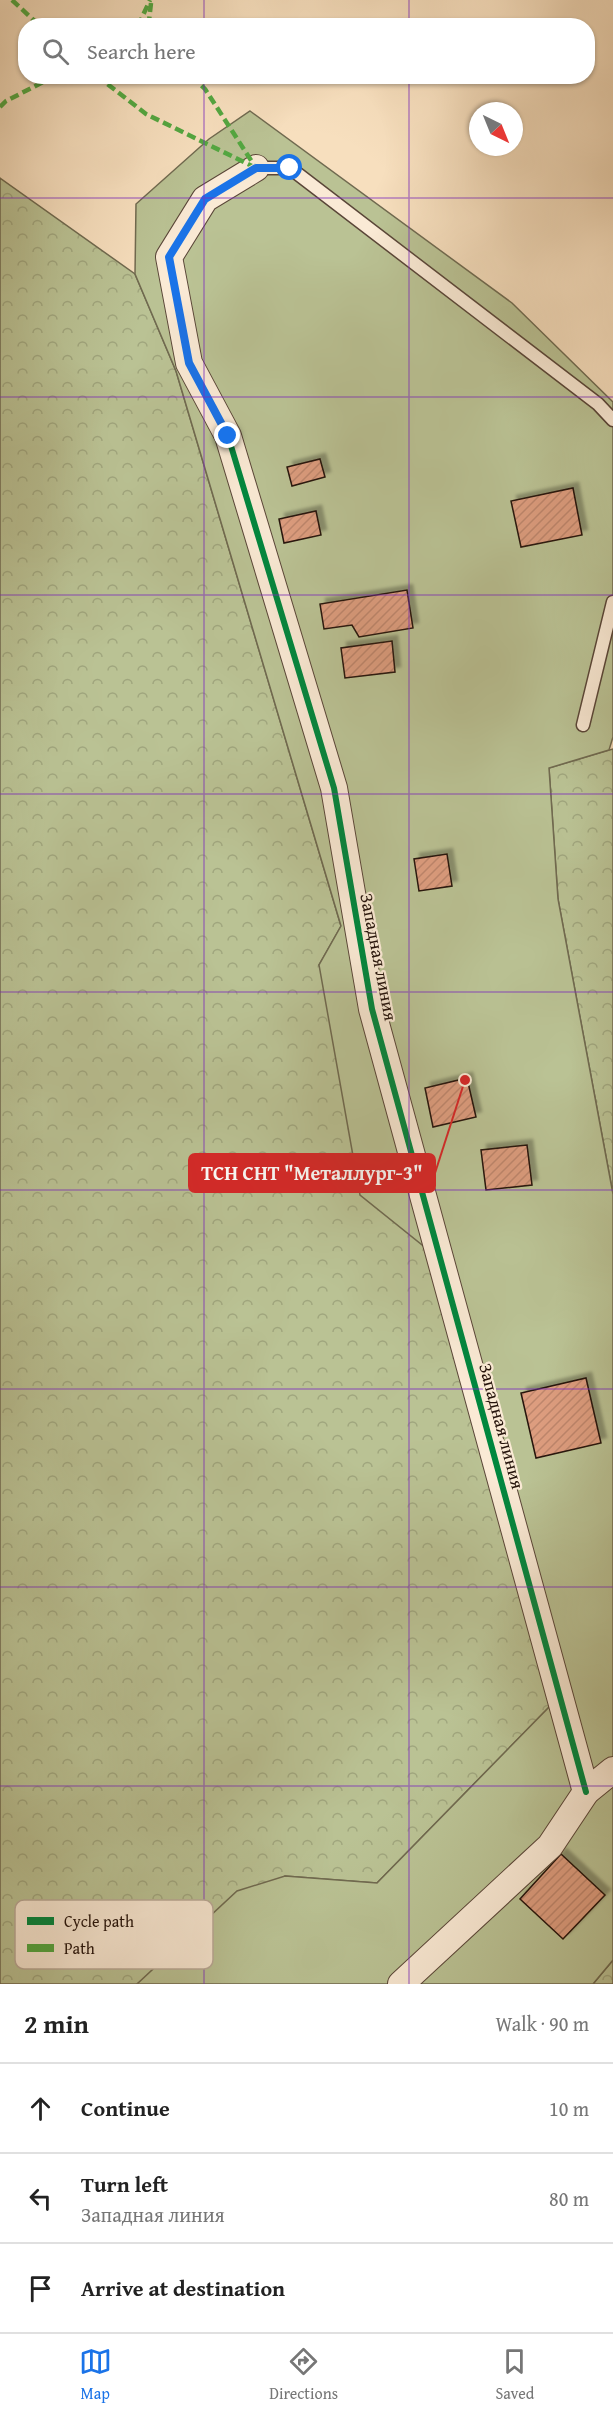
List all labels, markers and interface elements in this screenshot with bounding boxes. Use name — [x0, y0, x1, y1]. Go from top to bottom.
search box — [18, 18, 595, 84]
icon: search — [39, 35, 72, 68]
text: Search here — [87, 35, 196, 67]
north arrow — [469, 102, 523, 156]
route start — [276, 154, 302, 180]
route end — [214, 422, 240, 448]
street label: Западная линия — [353, 891, 405, 1023]
callout: ТСН СНТ "Металлург-3" — [189, 1154, 435, 1192]
text: ТСН СНТ "Металлург-3" — [201, 1158, 423, 1187]
street label: Западная линия — [472, 1360, 532, 1492]
legend — [15, 1900, 213, 1969]
text: Cycle path — [64, 1909, 134, 1933]
text: Path — [64, 1936, 95, 1960]
text: 2 min — [24, 2004, 89, 2043]
text: Walk · 90 m — [495, 2009, 589, 2038]
icon: ahead — [24, 2092, 57, 2125]
text: Continue — [81, 2092, 170, 2124]
text: 10 m — [549, 2094, 589, 2123]
text: Turn left — [81, 2168, 168, 2200]
icon: left — [24, 2182, 57, 2215]
text: 80 m — [549, 2184, 589, 2213]
text: Западная линия — [81, 2200, 225, 2229]
icon: arrive — [24, 2272, 57, 2305]
text: Arrive at destination — [81, 2272, 285, 2304]
tab: Map — [79, 2345, 112, 2405]
tab: Directions — [269, 2345, 338, 2405]
tab: Saved — [495, 2345, 534, 2405]

